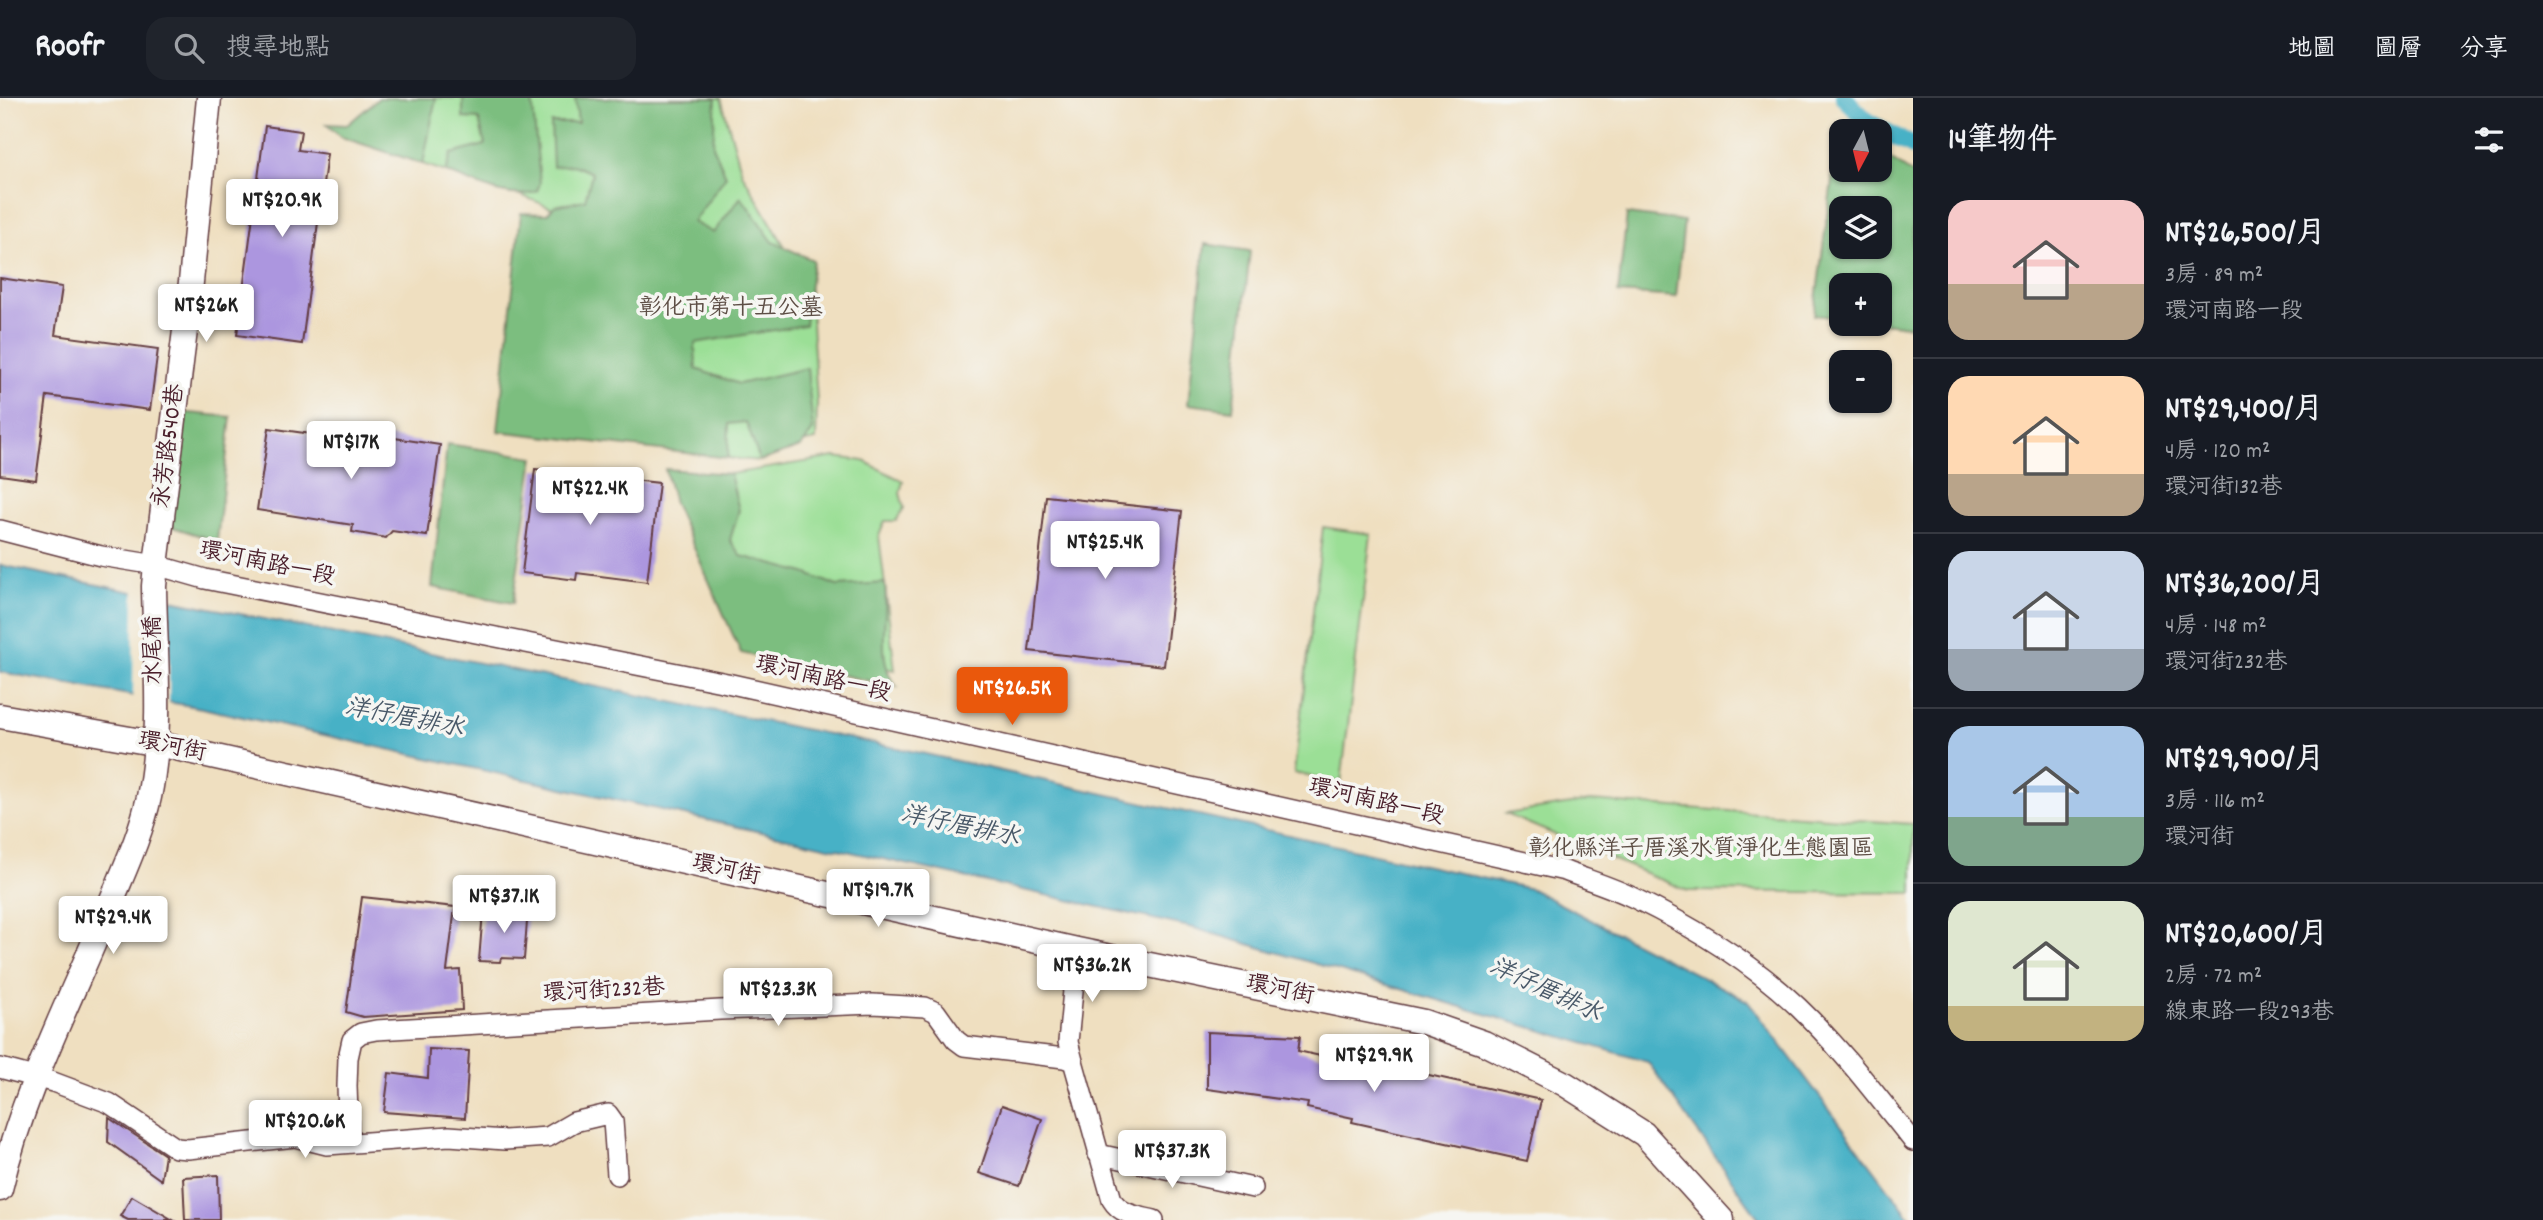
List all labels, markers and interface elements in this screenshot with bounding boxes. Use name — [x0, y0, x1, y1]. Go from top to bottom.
search box — [146, 17, 636, 80]
text: Roofr — [35, 25, 104, 72]
icon: search — [170, 29, 208, 67]
text: 搜尋地點 — [226, 31, 330, 68]
text: 地圖 — [2288, 33, 2336, 67]
text: 圖層 — [2374, 33, 2422, 67]
text: 分享 — [2460, 33, 2508, 67]
north arrow — [1829, 119, 1892, 182]
map controls — [1829, 119, 1892, 413]
text: 14筆物件 — [1948, 121, 2057, 164]
icon: filters — [2470, 121, 2508, 159]
pin: NT$20.9K — [210, 180, 354, 239]
text: NT$20.9K — [242, 185, 322, 218]
button: layers — [1829, 196, 1892, 259]
text: NT$26,500/月 — [2165, 214, 2326, 257]
icon: home — [2004, 228, 2088, 312]
text: 3房 · 89 m² — [2165, 260, 2263, 293]
button: + — [1829, 273, 1892, 336]
pin: NT$26K — [149, 285, 263, 344]
text: NT$26K — [174, 290, 238, 323]
park label: 彰化市第十五公墓 — [639, 293, 823, 326]
text: 環河南路一段 — [2165, 296, 2303, 329]
button: − — [1829, 350, 1892, 413]
street label: 永芳路540巷 — [146, 381, 194, 510]
text: NT$29,400/月 — [2165, 390, 2323, 433]
icon: home — [2004, 404, 2088, 488]
pin: NT$17K — [294, 422, 408, 481]
text: NT$17K — [323, 427, 379, 460]
text: 4房 · 120 m² — [2165, 436, 2270, 469]
pin: NT$22.4K — [518, 468, 662, 527]
text: 環河街132巷 — [2165, 472, 2282, 505]
text: NT$22.4K — [552, 473, 628, 506]
pin: NT$25.4K — [1033, 522, 1177, 581]
text: NT$25.4K — [1067, 527, 1143, 560]
street label: 環河南路一段 — [196, 535, 338, 595]
text: NT$36,200/月 — [2165, 565, 2325, 608]
icon: home — [2004, 579, 2088, 663]
text: 4房 · 148 m² — [2165, 611, 2267, 644]
street label: 水尾橋 — [138, 615, 172, 685]
text: 環河街232巷 — [2165, 647, 2287, 680]
street label: 環河南路一段 — [752, 648, 894, 712]
pin: NT$26.5K — [940, 668, 1084, 727]
text: NT$26.5K — [973, 673, 1051, 706]
water label: 洋仔厝排水 — [342, 691, 467, 747]
street label: 環河街 — [135, 725, 209, 771]
text: NT$29,900/月 — [2165, 740, 2325, 783]
icon: home — [2004, 754, 2088, 838]
street label: 環河南路一段 — [1305, 771, 1447, 835]
text: 3房 · 116 m² — [2165, 786, 2265, 819]
water label: 洋仔厝排水 — [898, 798, 1023, 856]
text: 環河街 — [2165, 822, 2234, 855]
park label: 彰化縣洋子厝溪水質淨化生態園區 — [1529, 834, 1874, 867]
street label: 環河街 — [689, 847, 763, 895]
pin: NT$19.7K — [806, 870, 950, 929]
text: NT$19.7K — [842, 875, 914, 908]
pin: NT$37.1K — [432, 876, 576, 935]
text: NT$37.1K — [469, 881, 539, 914]
pin: NT$29.4K — [41, 896, 185, 956]
text: NT$29.4K — [75, 902, 151, 935]
text: NT$20,600/月 — [2165, 915, 2328, 958]
icon: home — [2004, 929, 2088, 1013]
pin: NT$36.2K — [1020, 944, 1164, 1004]
text: NT$36.2K — [1053, 950, 1131, 983]
water label: 洋仔厝排水 — [1483, 950, 1607, 1032]
text: 2房 · 72 m² — [2165, 961, 2262, 994]
pin: NT$23.3K — [706, 968, 850, 1028]
street label: 環河街 — [1243, 968, 1317, 1014]
street label: 環河街232巷 — [542, 972, 667, 1012]
text: NT$23.3K — [739, 974, 817, 1007]
text: 線東路一段293巷 — [2165, 997, 2334, 1030]
pin: NT$29.9K — [1302, 1034, 1446, 1094]
text: NT$29.9K — [1335, 1040, 1413, 1073]
pin: NT$20.6K — [233, 1100, 377, 1160]
text: NT$20.6K — [265, 1106, 345, 1139]
pin: NT$37.3K — [1100, 1130, 1244, 1190]
text: NT$37.3K — [1134, 1136, 1210, 1169]

